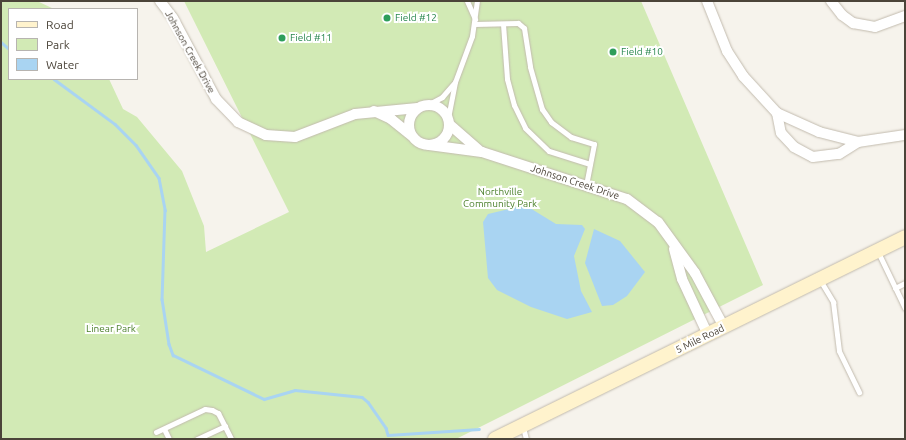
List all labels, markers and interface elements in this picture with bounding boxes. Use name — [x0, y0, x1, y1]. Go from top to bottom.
legend — [8, 8, 138, 80]
street label: Johnson Creek Drive — [162, 9, 218, 95]
place label: Field #12 — [395, 12, 437, 24]
marker: Field #12 — [382, 13, 392, 23]
text: Road — [46, 18, 74, 31]
place label: Field #11 — [290, 32, 332, 44]
marker: Field #11 — [277, 33, 287, 43]
text: Park — [46, 38, 70, 51]
place label: Field #10 — [621, 46, 663, 58]
marker: Field #10 — [608, 47, 618, 57]
text: Water — [46, 58, 79, 71]
street label: Johnson Creek Drive — [529, 162, 621, 202]
park label: Northville Community Park — [463, 185, 537, 208]
street label: 5 Mile Road — [674, 322, 726, 356]
park label: Linear Park — [86, 323, 136, 335]

